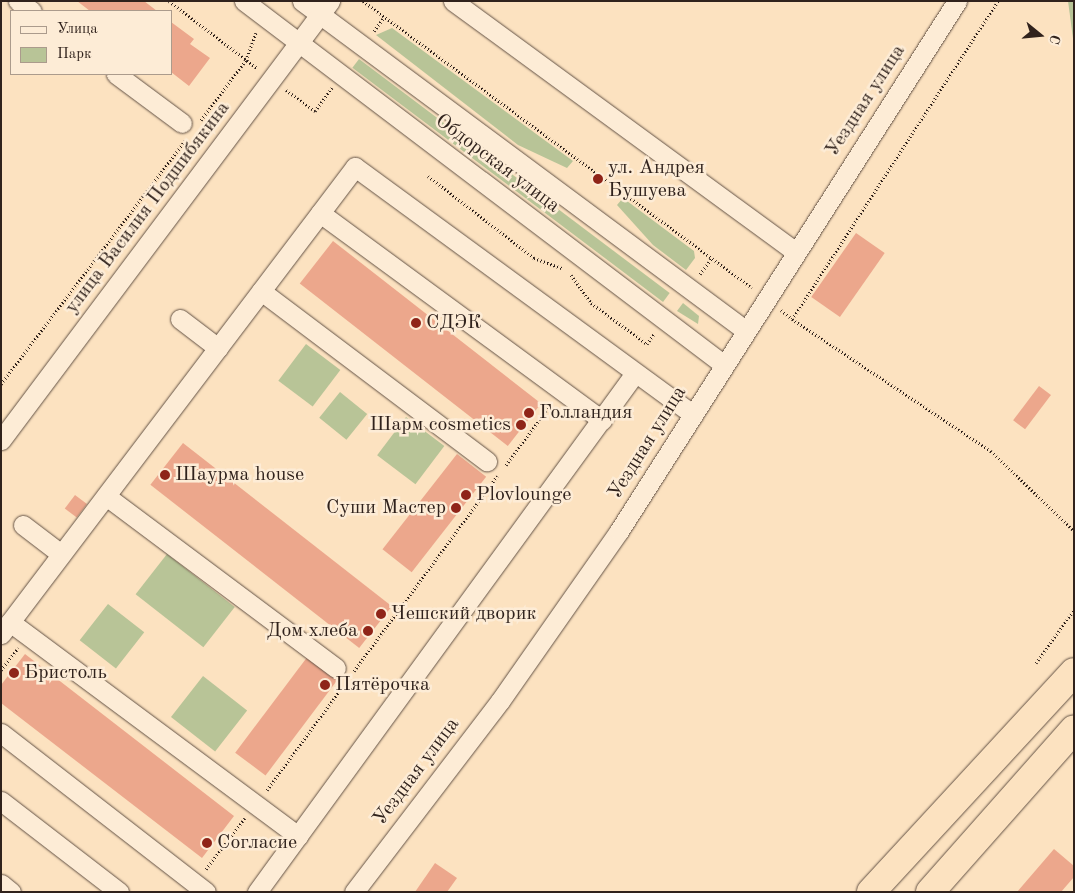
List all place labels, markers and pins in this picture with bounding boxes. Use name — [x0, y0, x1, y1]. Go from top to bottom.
place label: ул. Андрея Бушуева — [608, 156, 705, 203]
marker: ул. Андрея Бушуева — [592, 173, 604, 185]
place label: СДЭК — [426, 311, 482, 335]
marker: СДЭК — [410, 317, 422, 329]
place label: Голландия — [539, 401, 632, 425]
marker: Голландия — [523, 407, 535, 419]
place label: Шарм cosmetics — [369, 413, 511, 437]
marker: Шарм cosmetics — [515, 419, 527, 431]
place label: Шаурма house — [175, 463, 304, 487]
marker: Шаурма house — [159, 469, 171, 481]
place label: Plovlounge — [476, 483, 571, 507]
marker: Plovlounge — [460, 489, 472, 501]
place label: Суши Мастер — [326, 496, 446, 520]
marker: Суши Мастер — [450, 502, 462, 514]
place label: Чешский дворик — [391, 602, 536, 626]
marker: Чешский дворик — [375, 608, 387, 620]
place label: Дом хлеба — [267, 619, 358, 643]
marker: Дом хлеба — [362, 625, 374, 637]
place label: Бристоль — [24, 661, 107, 685]
marker: Бристоль — [8, 667, 20, 679]
place label: Пятёрочка — [335, 673, 430, 697]
marker: Пятёрочка — [319, 679, 331, 691]
place label: Согласие — [217, 831, 297, 855]
marker: Согласие — [201, 837, 213, 849]

